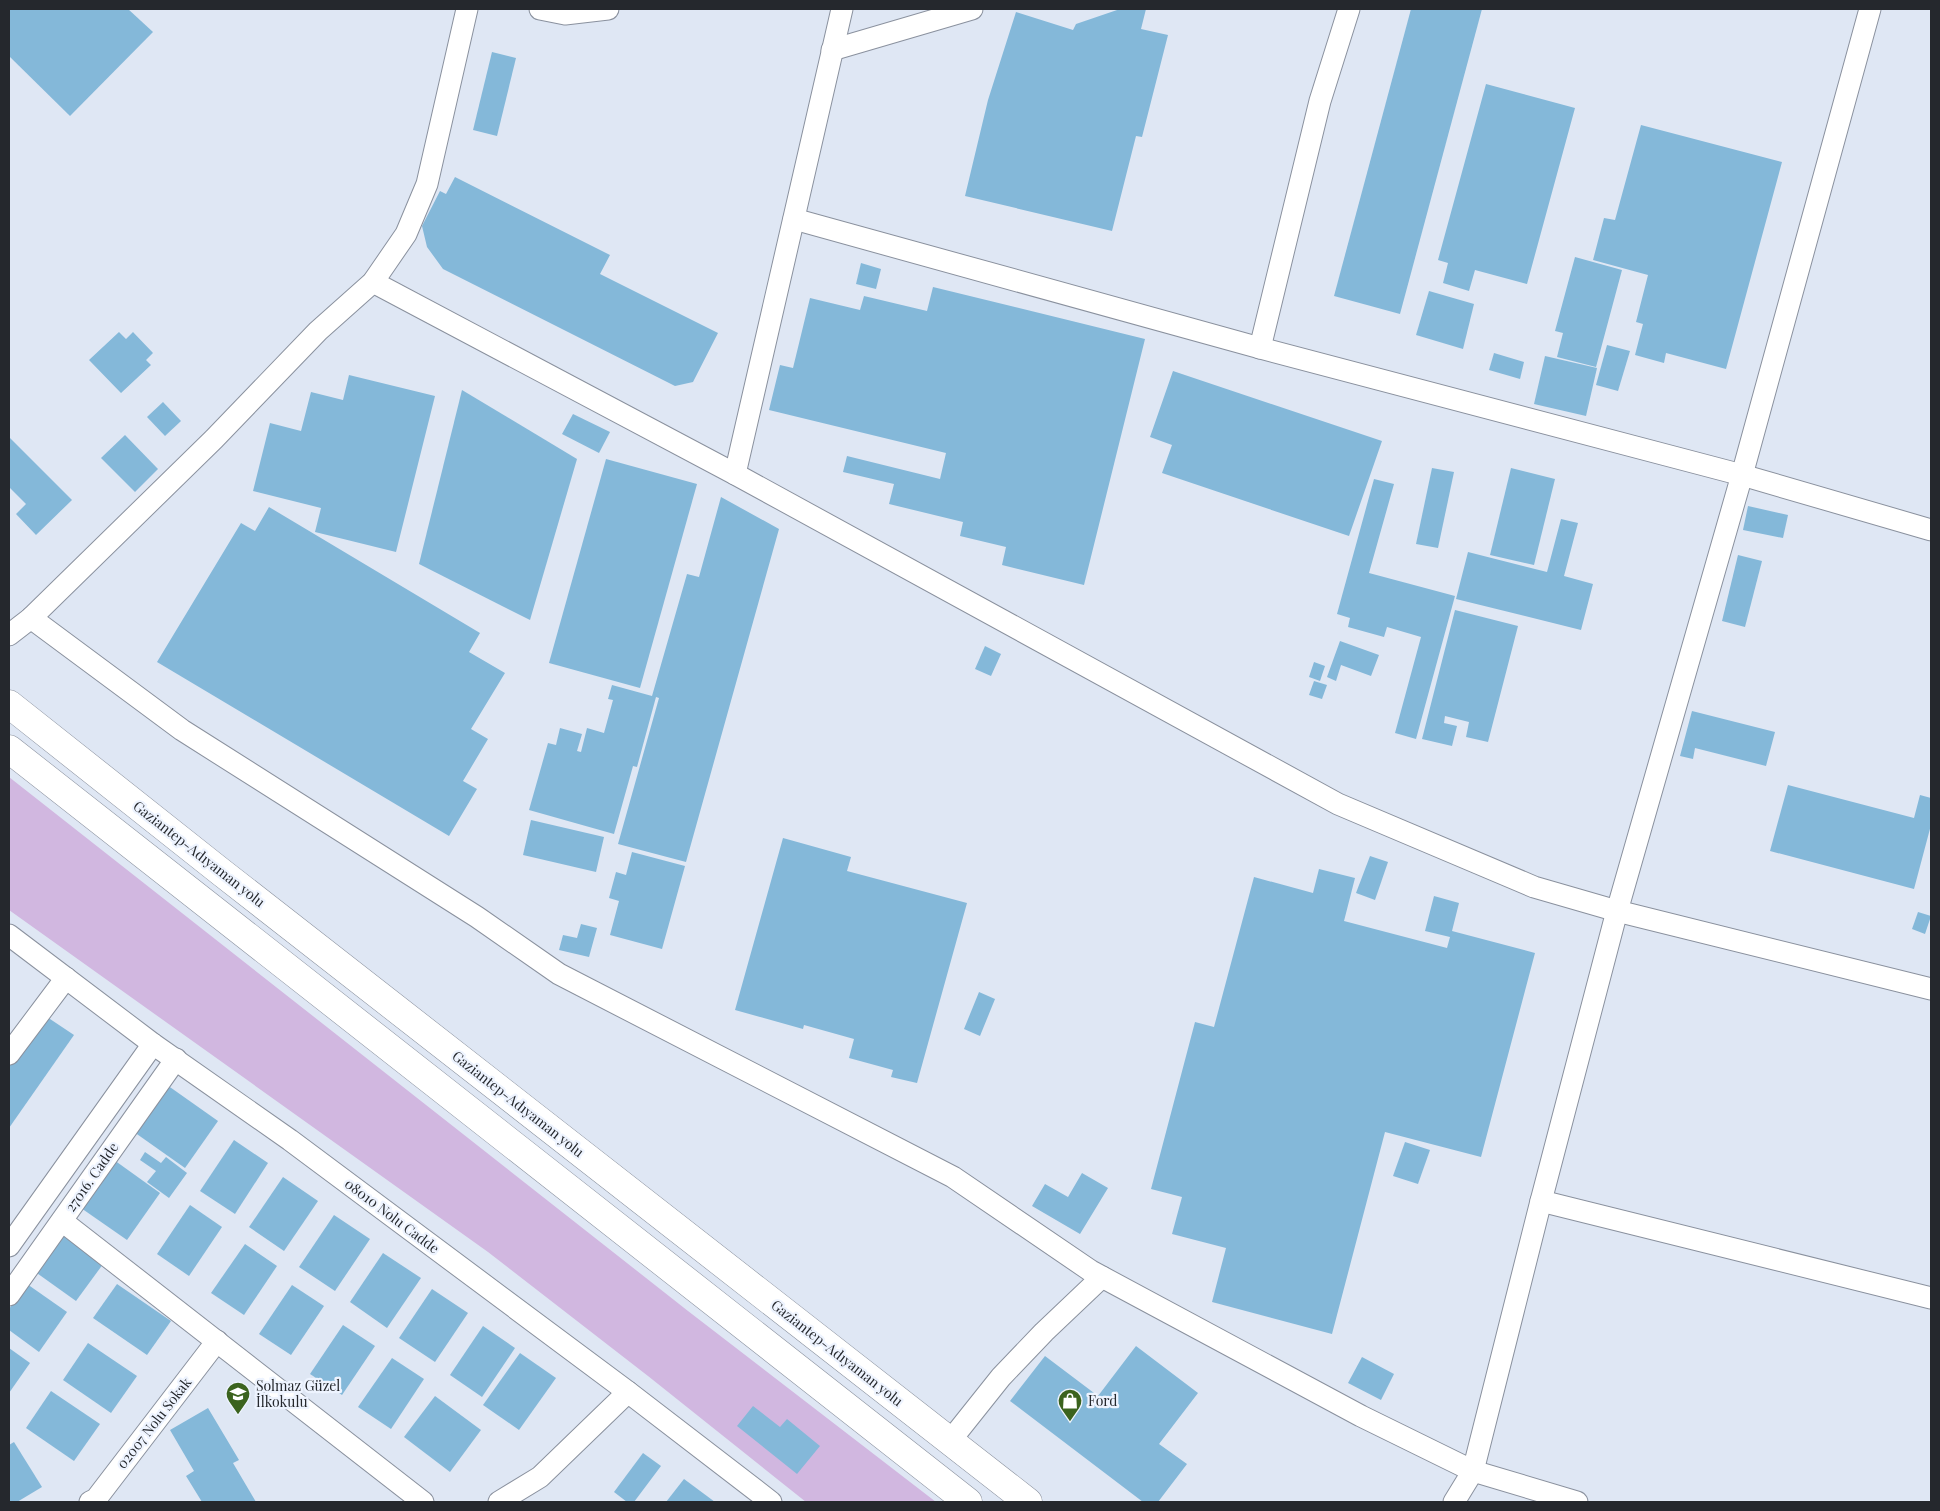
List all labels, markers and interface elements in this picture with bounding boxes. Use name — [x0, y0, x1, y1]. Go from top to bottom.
street label: Gaziantep-Adıyaman yolu — [129, 796, 269, 911]
street label: Gaziantep-Adıyaman yolu — [448, 1046, 588, 1161]
street label: 27016. Cadde — [61, 1138, 122, 1215]
street label: 08010 Nolu Cadde — [341, 1174, 443, 1257]
street label: Gaziantep-Adıyaman yolu — [767, 1295, 907, 1410]
street label: 02007 Nolu Sokak — [112, 1373, 195, 1472]
place label: Solmaz Güzel İlkokulu — [256, 1376, 340, 1411]
school or university icon: Solmaz Güzel İlkokulu — [225, 1381, 251, 1415]
shop icon: Ford — [1057, 1388, 1083, 1422]
place label: Ford — [1088, 1391, 1117, 1410]

